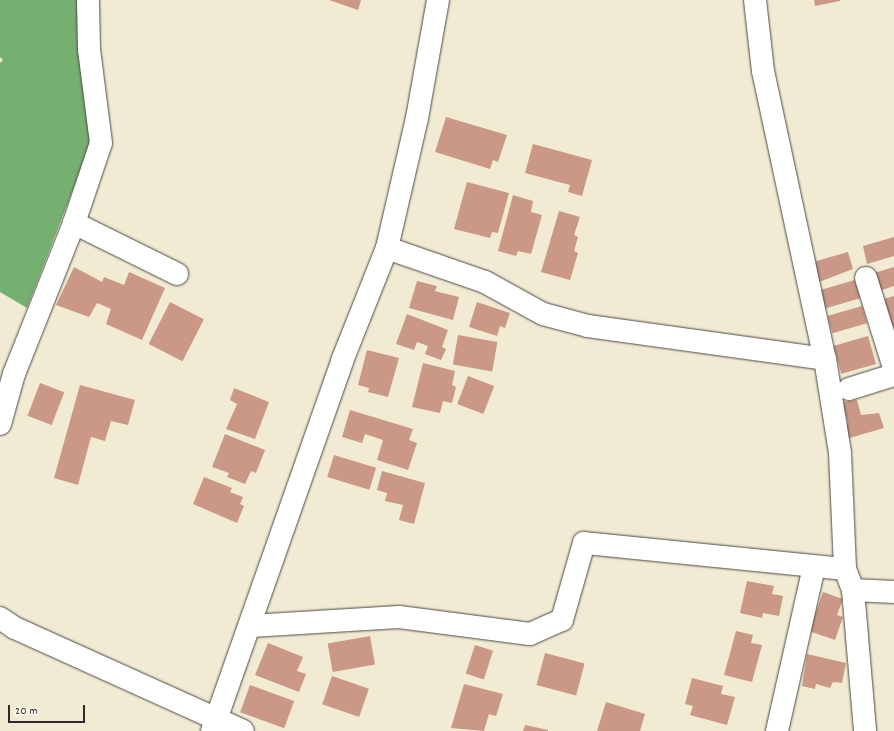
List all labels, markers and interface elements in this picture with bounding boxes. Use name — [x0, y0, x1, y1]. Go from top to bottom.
scale bar — [10, 697, 87, 723]
text: 20 m — [15, 703, 38, 720]

